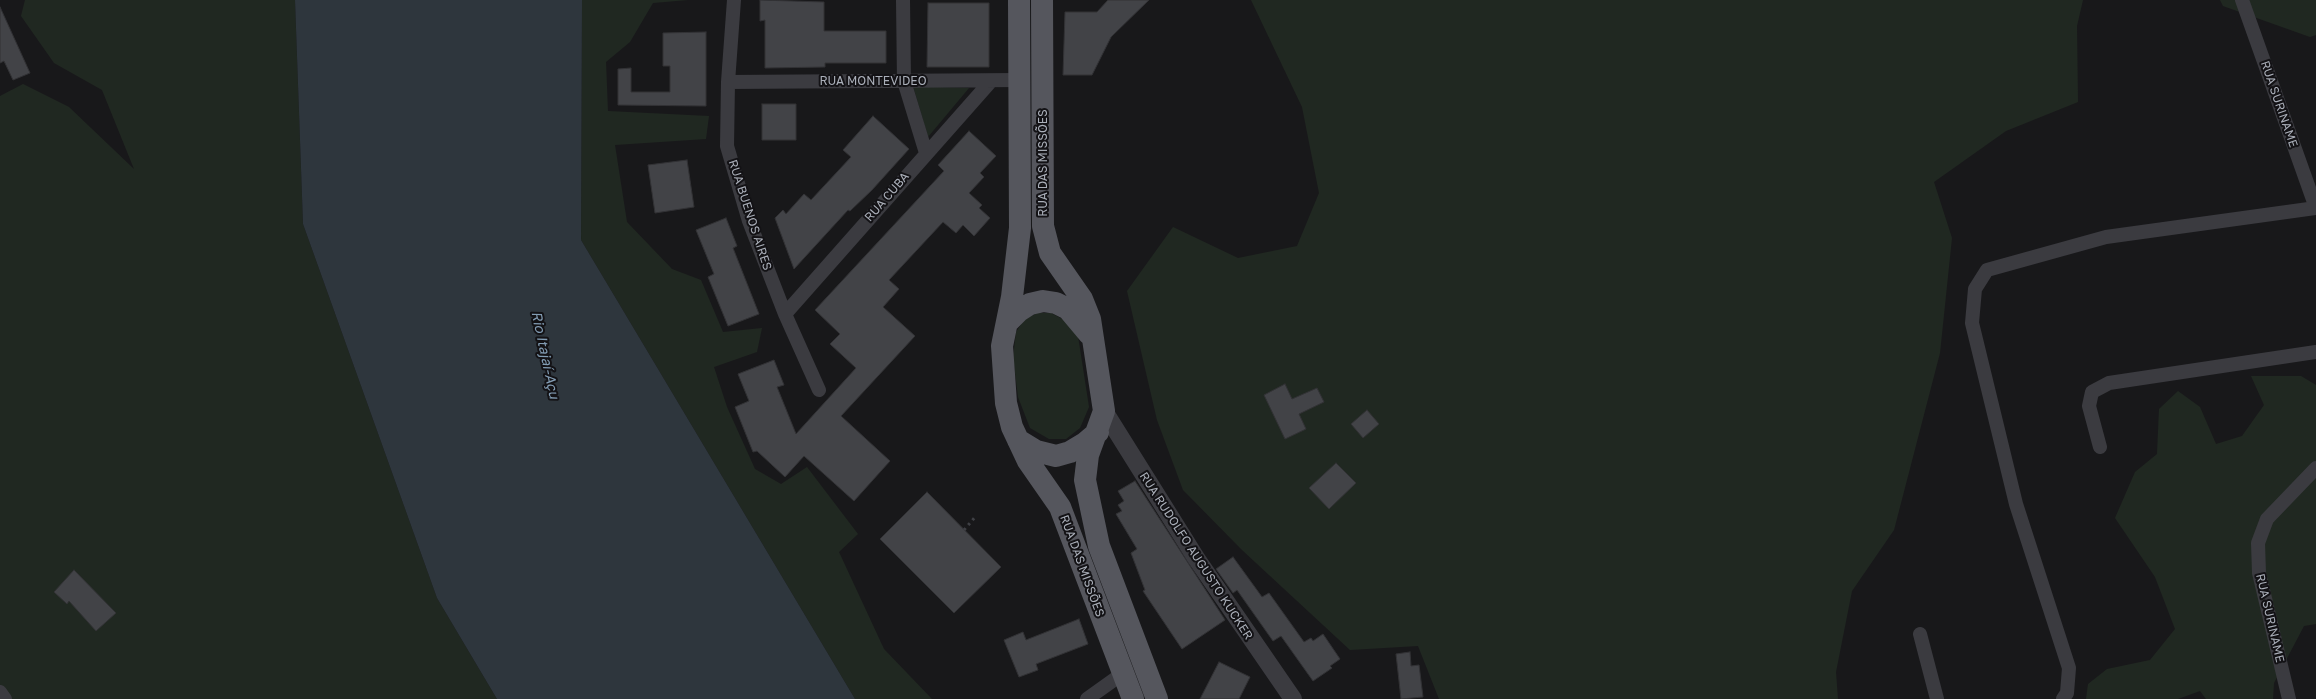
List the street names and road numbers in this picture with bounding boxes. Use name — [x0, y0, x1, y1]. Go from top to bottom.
street label: RUA SURINAME — [2257, 59, 2301, 149]
street label: RUA MONTEVIDEO — [819, 74, 927, 88]
street label: RUA DAS MISSÕES — [1036, 109, 1050, 217]
street label: RUA BUENOS AIRES — [725, 158, 775, 272]
street label: RUA CUBA — [862, 170, 912, 224]
street label: RUA RUDOLFO AUGUSTO KUCKER — [1136, 470, 1256, 642]
street label: RUA DAS MISSÕES — [1057, 513, 1107, 619]
street label: RUA SURINAME — [2253, 572, 2287, 664]

